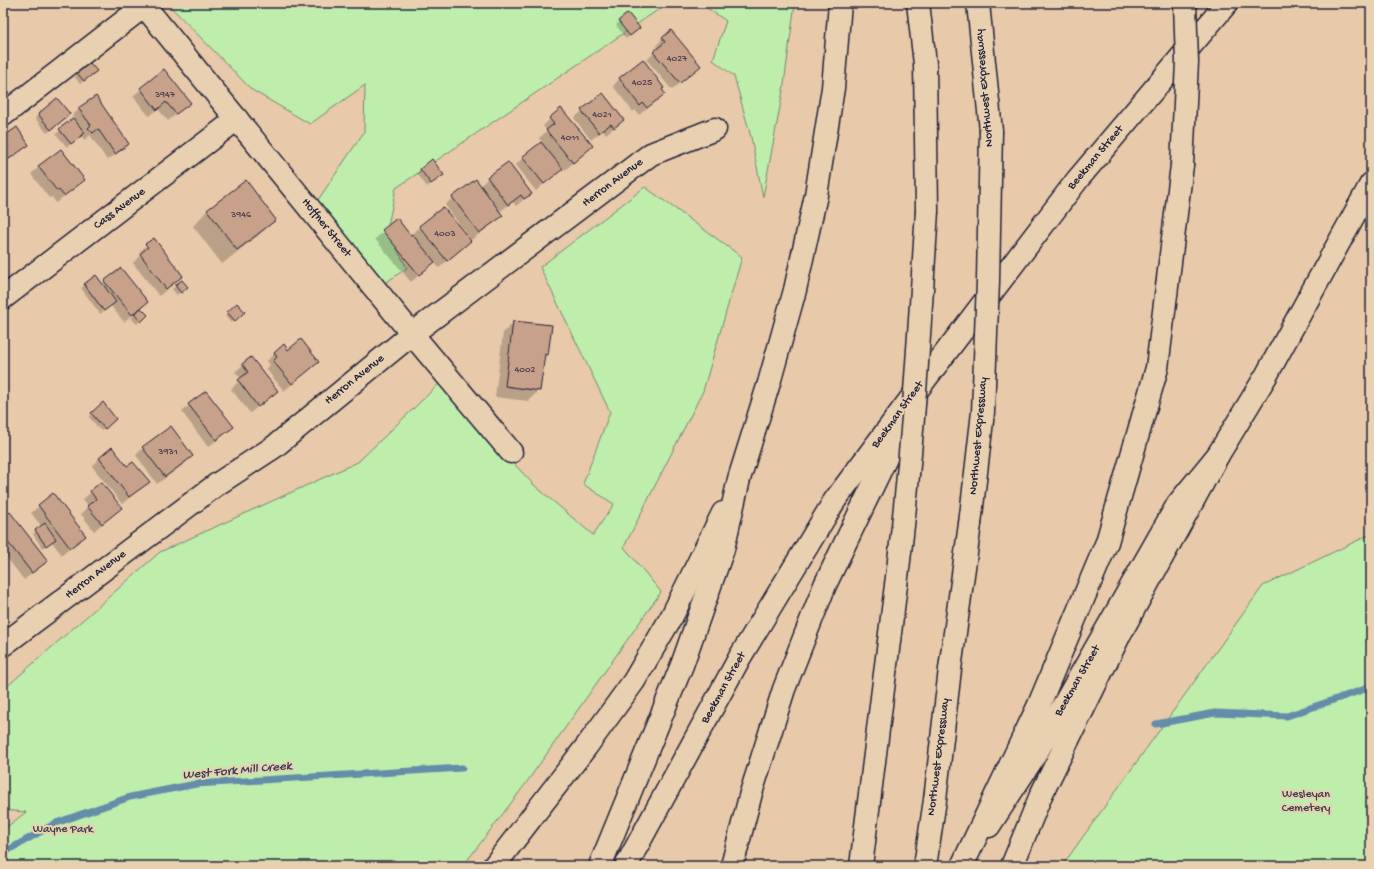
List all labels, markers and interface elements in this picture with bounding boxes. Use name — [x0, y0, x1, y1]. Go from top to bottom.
street label: Northwest Expressway — [973, 28, 997, 147]
house number: 4027 — [667, 53, 688, 65]
house number: 4025 — [632, 77, 652, 89]
house number: 3947 — [154, 89, 176, 101]
house number: 4021 — [592, 109, 612, 121]
street label: Beekman Street — [1064, 122, 1128, 194]
house number: 4011 — [561, 132, 579, 144]
street label: Herron Avenue — [580, 155, 647, 210]
street label: Cass Avenue — [91, 185, 149, 233]
street label: Hoffner Street — [298, 196, 355, 261]
house number: 3946 — [230, 209, 252, 221]
house number: 4003 — [434, 228, 456, 240]
street label: Herron Avenue — [322, 351, 388, 408]
house number: 4002 — [515, 364, 536, 376]
street label: Northwest Expressway — [967, 376, 991, 495]
street label: Beekman Street — [868, 378, 928, 452]
house number: 3931 — [157, 446, 178, 458]
street label: Herron Avenue — [63, 547, 130, 602]
street label: Beekman Street — [1052, 642, 1105, 720]
street label: Beekman Street — [698, 649, 750, 727]
street label: Northwest Expressway — [925, 697, 953, 816]
water label: West Fork Mill Creek — [182, 759, 293, 783]
park label: Wesleyan Cemetery — [1282, 788, 1330, 816]
park label: Wayne Park — [33, 823, 95, 837]

